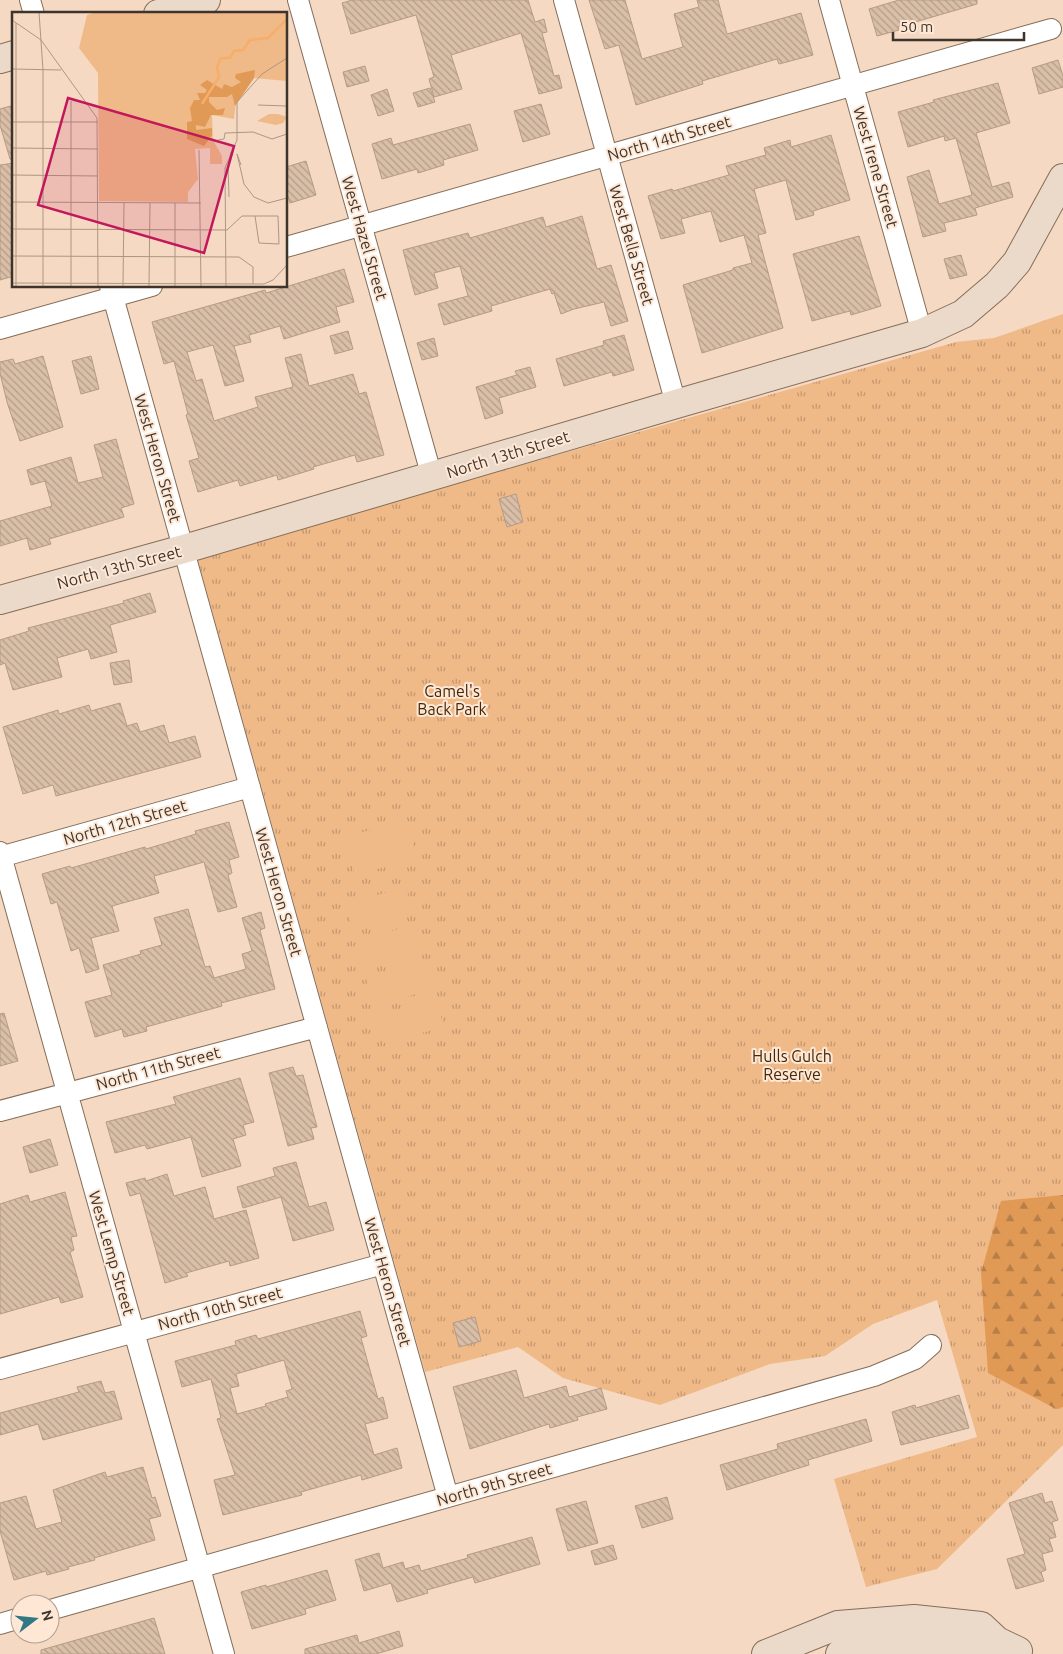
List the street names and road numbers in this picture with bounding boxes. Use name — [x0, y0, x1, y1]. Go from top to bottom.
street label: West Irene Street — [850, 104, 902, 231]
street label: North 14th Street — [605, 112, 734, 164]
street label: West Hazel Street — [339, 174, 392, 303]
street label: West Bella Street — [606, 183, 658, 308]
street label: West Heron Street — [131, 392, 185, 525]
street label: North 13th Street — [444, 427, 572, 481]
street label: North 13th Street — [55, 542, 184, 592]
street label: North 12th Street — [61, 796, 190, 848]
street label: West Heron Street — [252, 826, 306, 959]
street label: North 11th Street — [94, 1043, 223, 1093]
street label: West Lemp Street — [86, 1189, 139, 1318]
street label: West Heron Street — [361, 1216, 415, 1349]
street label: North 10th Street — [156, 1283, 285, 1333]
street label: North 9th Street — [434, 1459, 554, 1509]

